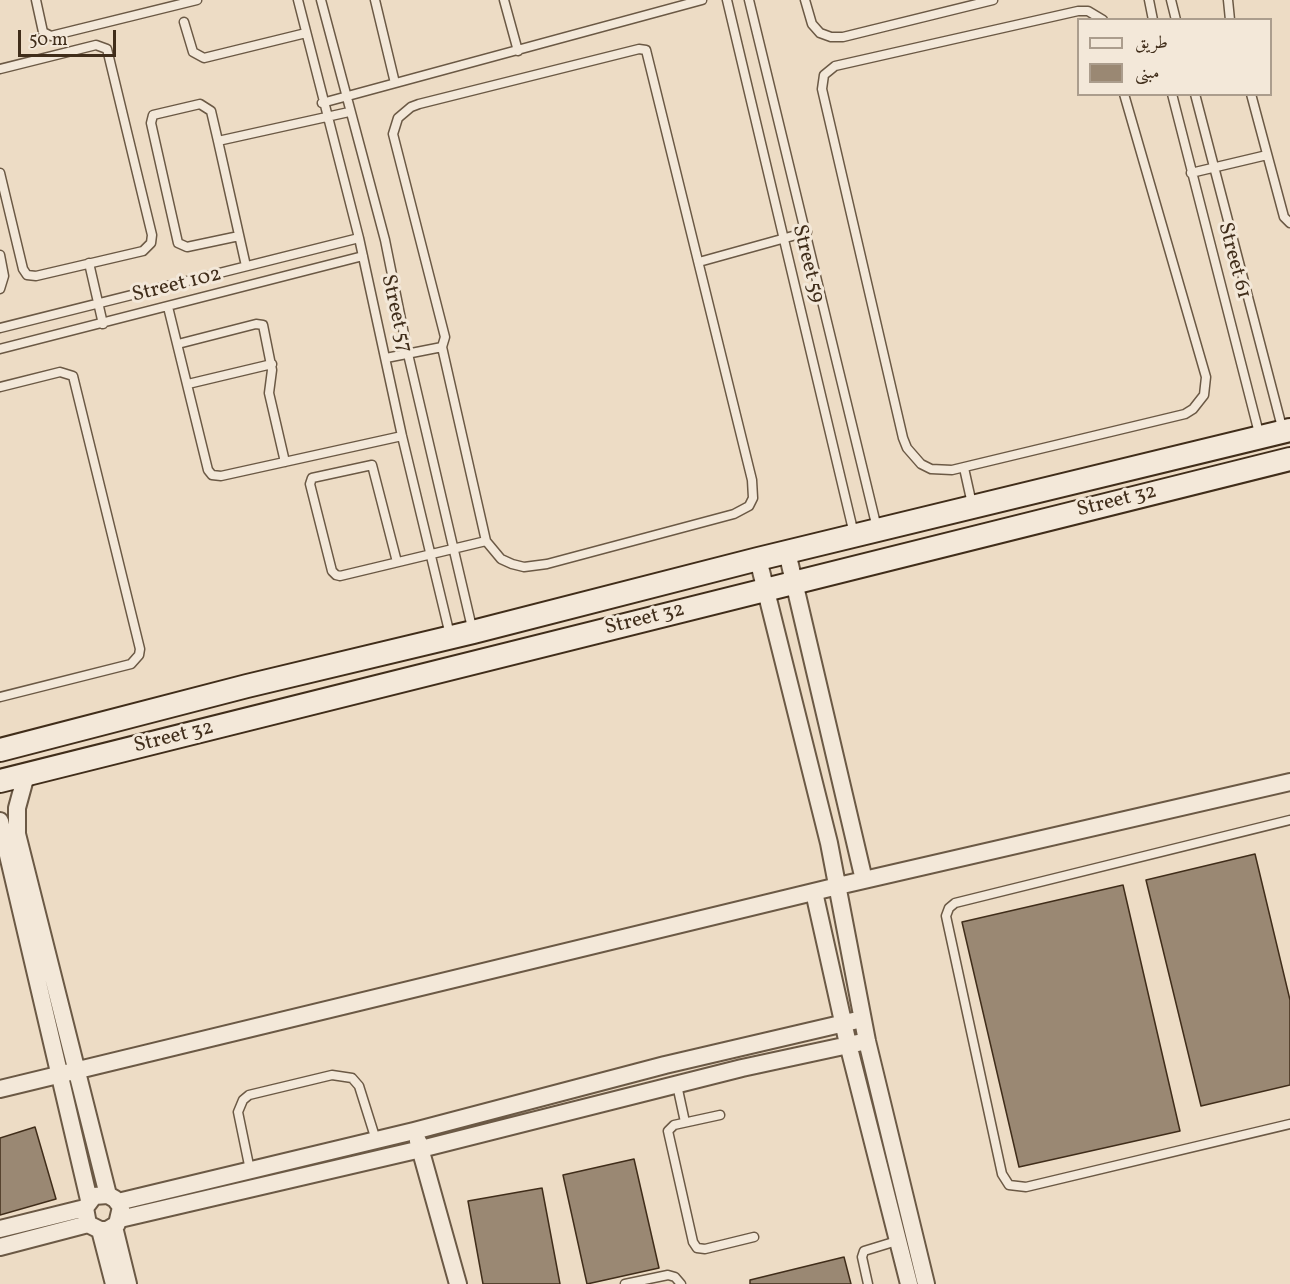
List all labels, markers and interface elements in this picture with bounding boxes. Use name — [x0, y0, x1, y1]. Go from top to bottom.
scale bar — [21, 18, 118, 56]
legend — [1077, 18, 1272, 96]
text: 50 m — [29, 28, 68, 53]
text: طريق — [1135, 31, 1168, 56]
text: مبنى — [1135, 61, 1160, 86]
street label: Street 61 — [1211, 220, 1255, 302]
street label: Street 59 — [785, 222, 829, 306]
street label: Street 102 — [130, 263, 224, 309]
street label: Street 57 — [374, 272, 416, 356]
street label: Street 32 — [1075, 480, 1159, 524]
street label: Street 32 — [603, 598, 687, 642]
street label: Street 32 — [132, 716, 216, 760]

